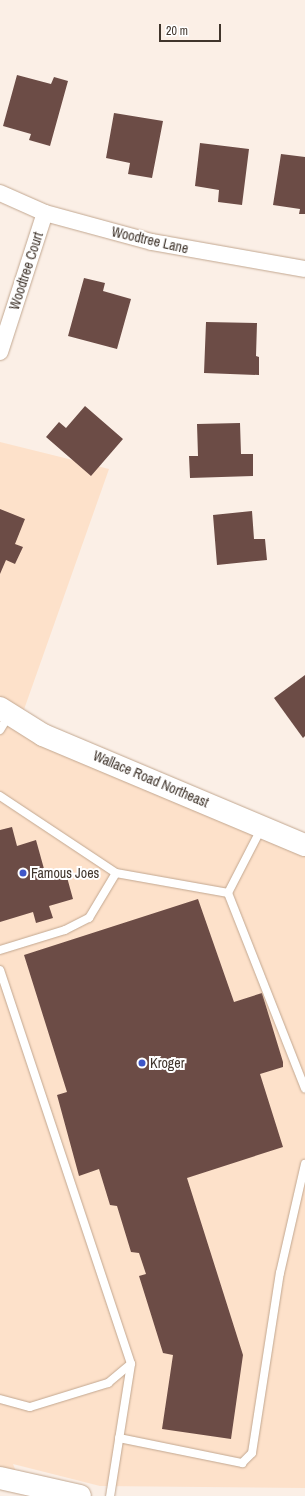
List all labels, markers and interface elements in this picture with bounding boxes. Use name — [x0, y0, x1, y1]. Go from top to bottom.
scale bar — [161, 16, 223, 42]
text: 20 m — [166, 23, 188, 39]
street label: Woodtree Lane — [110, 223, 190, 257]
street label: Woodtree Court — [6, 230, 46, 312]
street label: Wallace Road Northeast — [91, 747, 211, 811]
place label: Famous Joes — [31, 865, 99, 881]
marker: Famous Joes — [18, 868, 28, 878]
place label: Kroger — [150, 1055, 184, 1071]
marker: Kroger — [137, 1058, 147, 1068]

